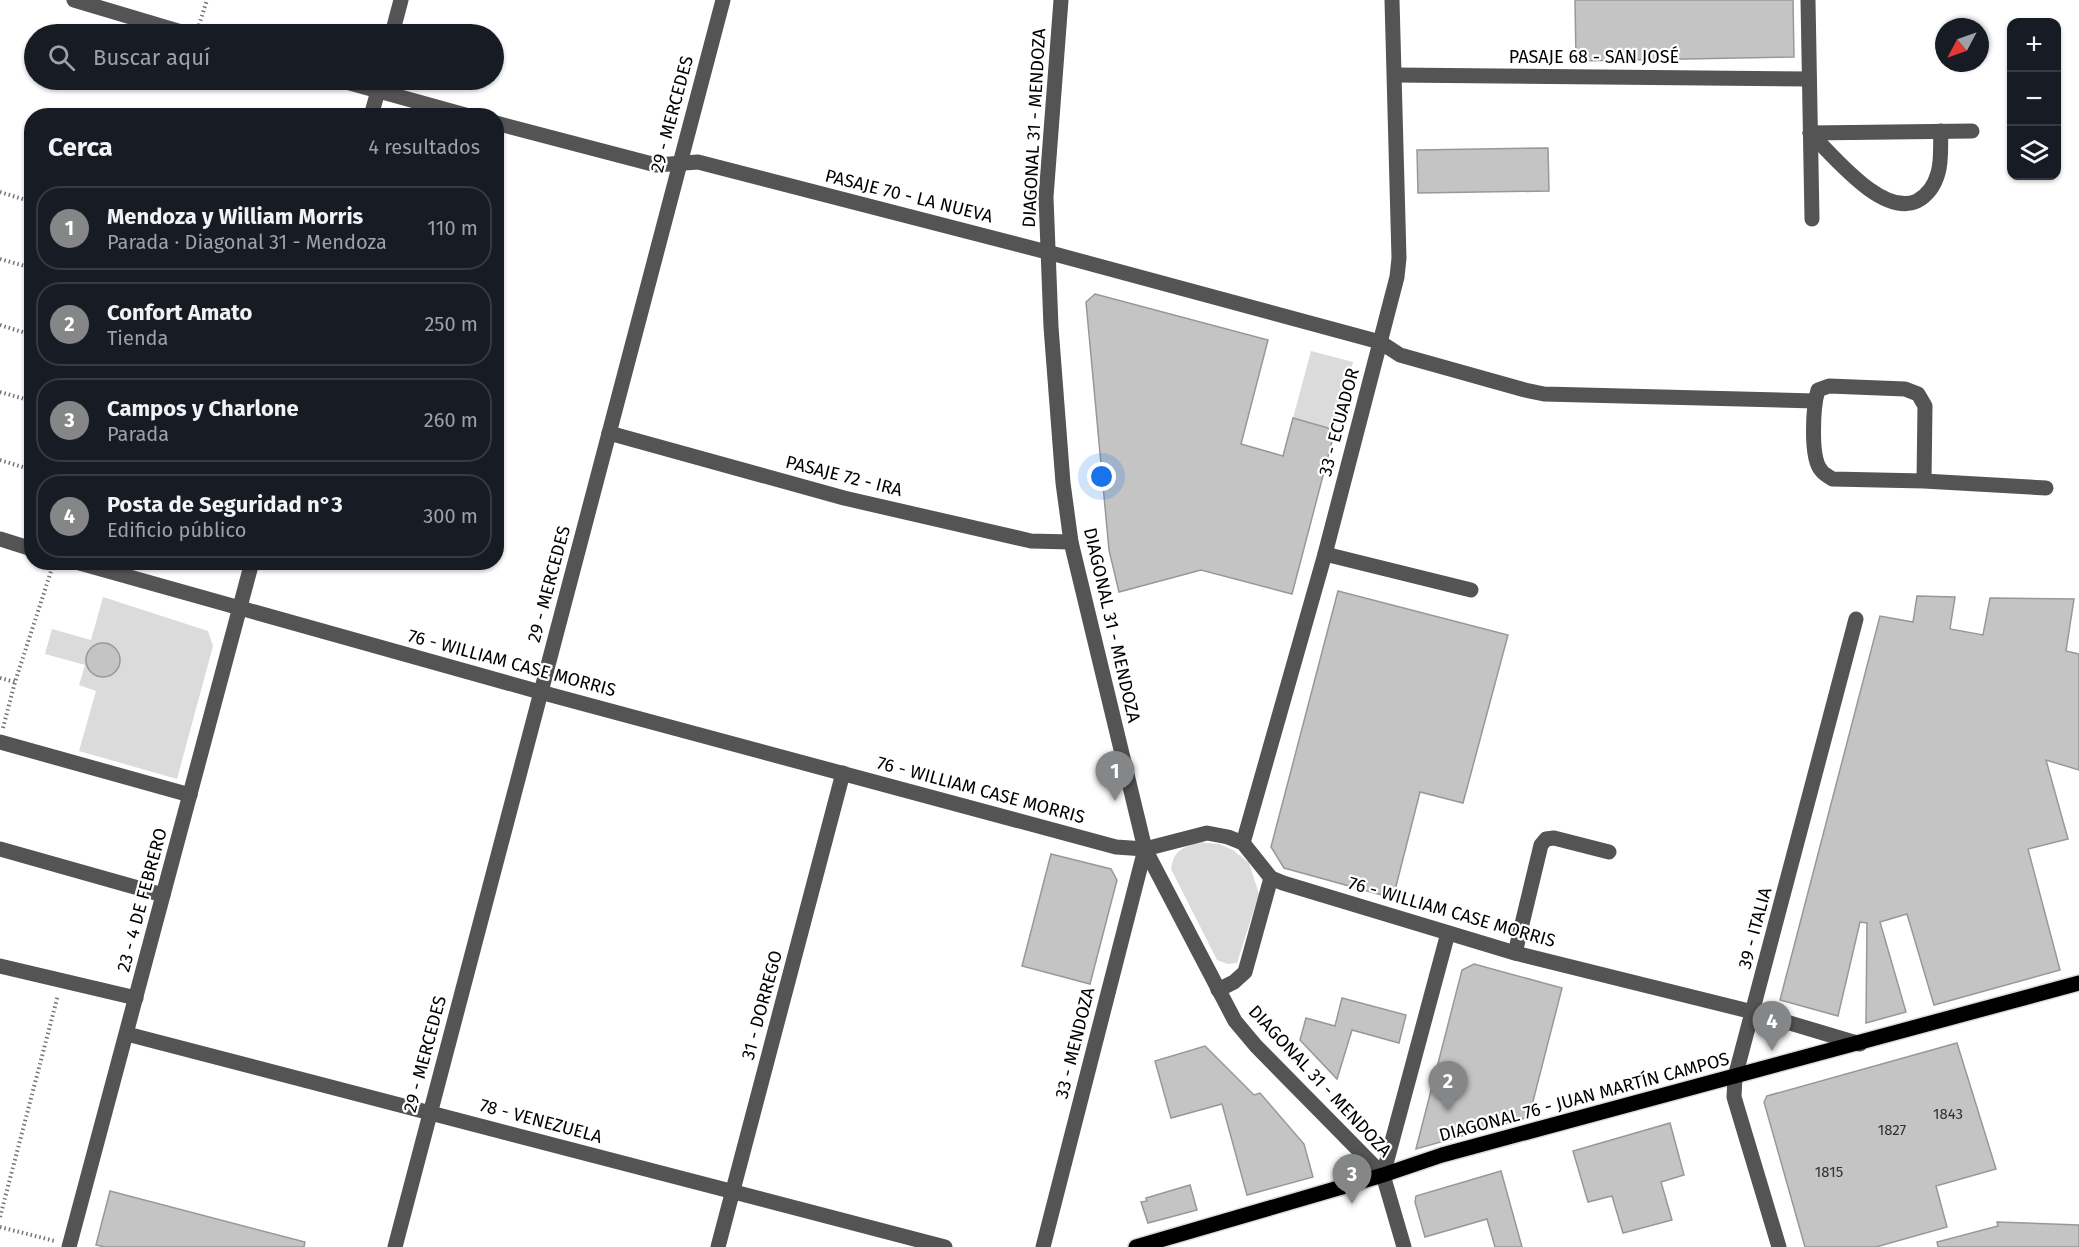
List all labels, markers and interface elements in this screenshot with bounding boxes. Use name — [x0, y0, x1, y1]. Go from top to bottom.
north arrow — [1935, 18, 1989, 72]
map controls — [2007, 18, 2061, 180]
button: + — [2007, 18, 2061, 72]
search box — [24, 24, 504, 90]
street label: DIAGONAL 31 - MENDOZA — [1018, 27, 1050, 228]
icon: search — [45, 41, 78, 74]
text: Buscar aquí — [93, 44, 210, 71]
street label: PASAJE 68 - SAN JOSÉ — [1509, 45, 1679, 68]
street label: 29 - MERCEDES — [646, 53, 698, 175]
button: − — [2007, 72, 2061, 126]
button: layers — [2007, 126, 2061, 180]
text: Cerca — [48, 132, 113, 163]
text: 4 resultados — [368, 135, 480, 159]
street label: PASAJE 70 - LA NUEVA — [823, 164, 996, 228]
text: Mendoza y William Morris — [107, 203, 363, 230]
text: 1 — [65, 216, 74, 240]
text: 110 m — [427, 216, 478, 240]
text: Parada · Diagonal 31 - Mendoza — [107, 230, 387, 254]
text: Confort Amato — [107, 299, 252, 326]
text: 2 — [64, 312, 75, 336]
text: 250 m — [424, 312, 478, 336]
text: Tienda — [107, 326, 168, 350]
street label: 33 - ECUADOR — [1314, 365, 1364, 478]
text: Campos y Charlone — [107, 395, 299, 422]
text: 3 — [64, 408, 75, 432]
text: 260 m — [424, 408, 478, 432]
text: Parada — [107, 422, 169, 446]
street label: PASAJE 72 - IRA — [783, 451, 905, 501]
your location — [1087, 462, 1116, 491]
text: Posta de Seguridad n°3 — [107, 491, 343, 518]
text: 4 — [64, 504, 75, 528]
text: 300 m — [423, 504, 478, 528]
text: Edificio público — [107, 518, 246, 542]
street label: 29 - MERCEDES — [523, 523, 575, 645]
street label: DIAGONAL 31 - MENDOZA — [1079, 525, 1145, 725]
street label: 76 - WILLIAM CASE MORRIS — [406, 625, 619, 701]
street label: 76 - WILLIAM CASE MORRIS — [875, 752, 1088, 828]
pin: 1 — [1096, 752, 1134, 801]
street label: 23 - 4 DE FEBRERO — [112, 826, 172, 974]
street label: 76 - WILLIAM CASE MORRIS — [1346, 872, 1558, 952]
street label: 39 - ITALIA — [1734, 884, 1777, 971]
street label: 31 - DORREGO — [737, 948, 787, 1062]
street label: 33 - MENDOZA — [1051, 984, 1100, 1101]
street label: 29 - MERCEDES — [399, 993, 451, 1115]
street label: DIAGONAL 31 - MENDOZA — [1244, 1001, 1397, 1162]
pin: 4 — [1752, 1002, 1792, 1051]
street label: DIAGONAL 76 - JUAN MARTÍN CAMPOS — [1436, 1047, 1732, 1146]
pin: 2 — [1428, 1062, 1468, 1111]
street label: 78 - VENEZUELA — [477, 1094, 605, 1148]
house number: 1843 — [1933, 1105, 1963, 1123]
house number: 1827 — [1878, 1121, 1907, 1139]
pin: 3 — [1332, 1154, 1372, 1204]
house number: 1815 — [1815, 1163, 1843, 1181]

